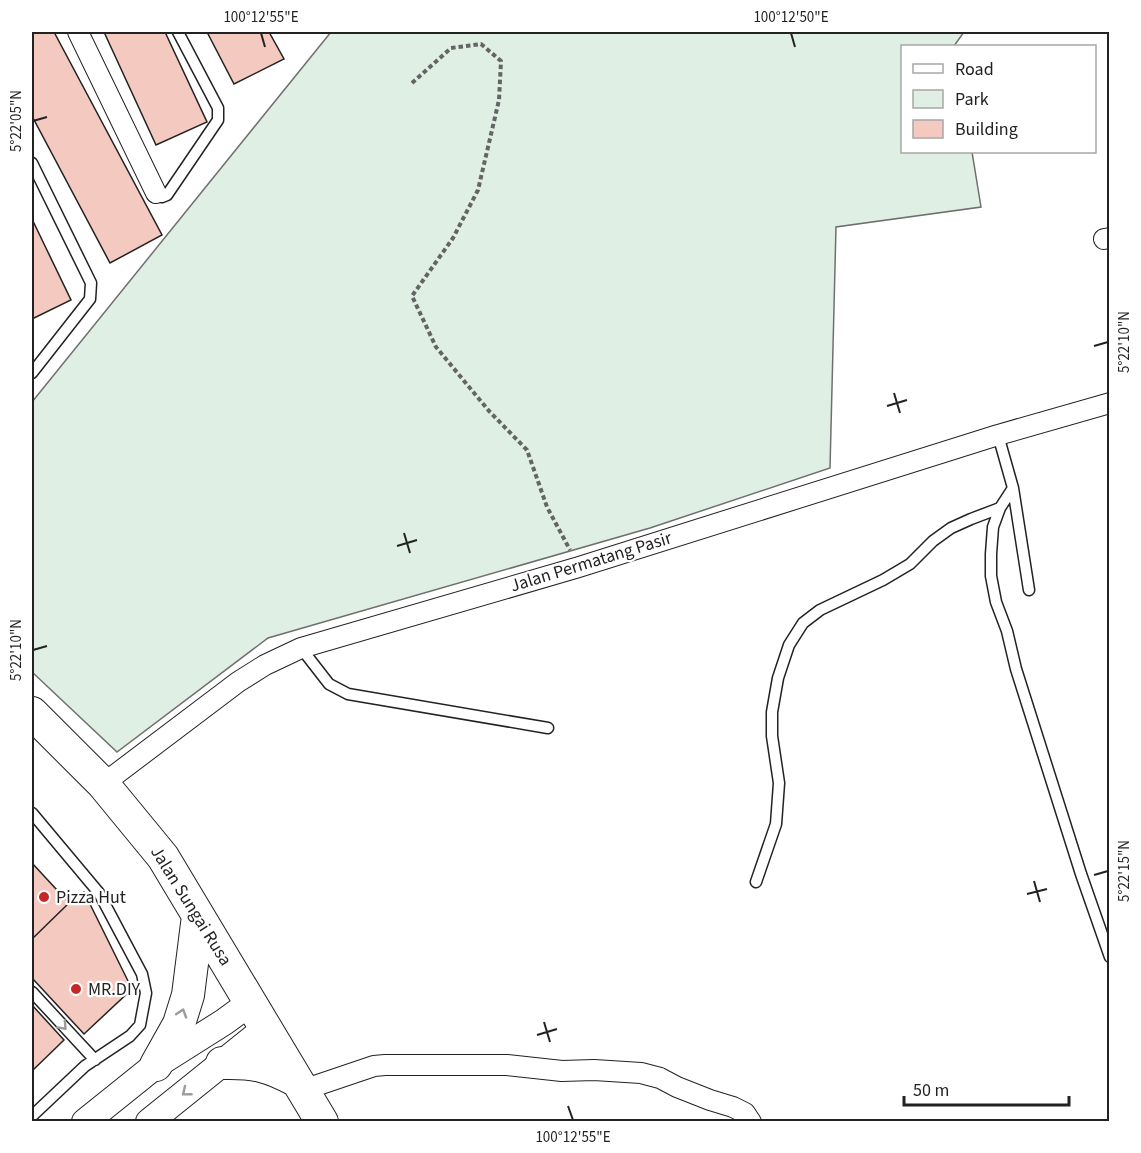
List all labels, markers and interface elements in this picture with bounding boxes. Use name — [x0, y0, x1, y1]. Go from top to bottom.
text: 100°12'55"E — [223, 7, 299, 28]
text: 100°12'50"E — [753, 7, 829, 28]
legend — [901, 45, 1096, 153]
text: Road — [955, 57, 994, 82]
text: Park — [955, 87, 989, 112]
text: 5°22'05"N — [6, 90, 27, 152]
text: Building — [955, 117, 1018, 142]
text: 5°22'10"N — [1114, 311, 1135, 373]
street label: Jalan Permatang Pasir — [507, 525, 675, 598]
text: 5°22'10"N — [6, 619, 27, 681]
text: 5°22'15"N — [1114, 840, 1135, 902]
street label: Jalan Sungai Rusa — [144, 841, 238, 971]
place label: Pizza Hut — [56, 885, 126, 910]
marker: Pizza Hut — [37, 890, 51, 904]
place label: MR.DIY — [88, 977, 141, 1002]
marker: MR.DIY — [69, 982, 83, 996]
one-way arrow — [175, 1008, 188, 1019]
one-way arrow — [56, 1019, 67, 1029]
scale bar — [904, 1069, 1069, 1107]
text: 50 m — [913, 1078, 949, 1103]
one-way arrow — [181, 1085, 192, 1096]
text: 100°12'55"E — [535, 1127, 611, 1148]

